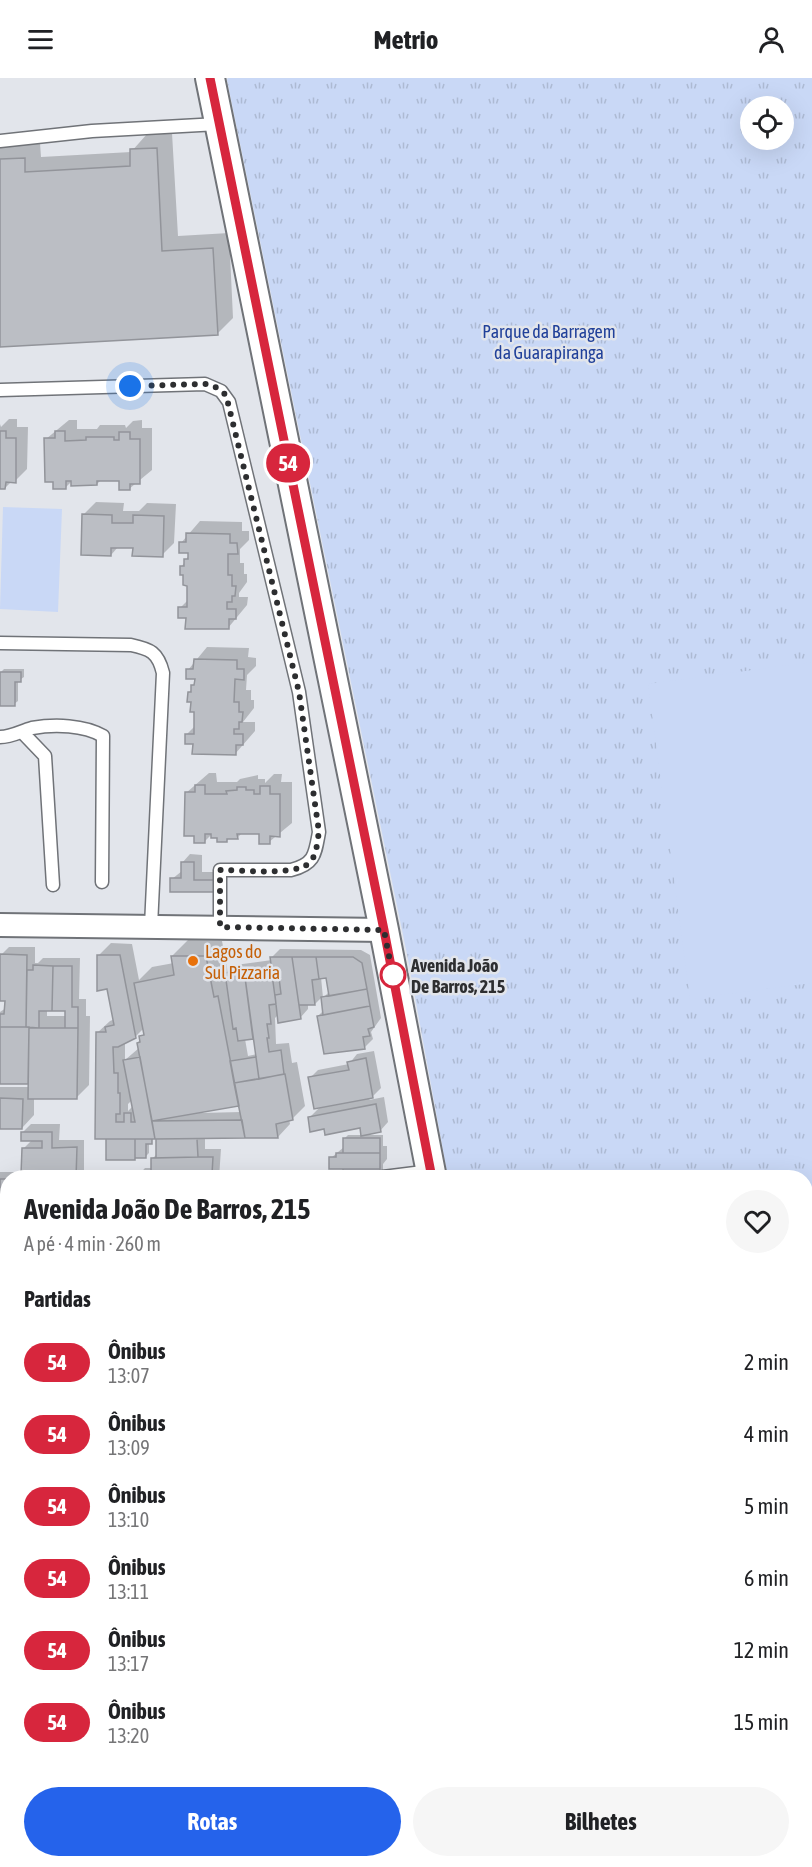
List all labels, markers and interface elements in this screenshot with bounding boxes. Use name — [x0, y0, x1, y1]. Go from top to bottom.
icon: menu — [24, 23, 57, 56]
icon: person — [755, 23, 788, 56]
text: Metrio — [374, 24, 439, 55]
map controls — [740, 96, 794, 150]
button: locate — [740, 96, 794, 150]
park label: Parque da Barragem da Guarapiranga — [482, 321, 616, 363]
your location — [115, 371, 145, 401]
line badge: 54 — [261, 444, 315, 482]
text: 54 — [278, 451, 298, 475]
place label: Lagos do Sul Pizzaria — [205, 941, 280, 983]
marker: Lagos do Sul Pizzaria — [186, 954, 200, 968]
place label: Avenida João De Barros, 215 — [410, 955, 505, 997]
marker: Avenida João De Barros, 215 — [380, 962, 406, 988]
button: heart — [726, 1190, 789, 1253]
text: Avenida João De Barros, 215 — [24, 1193, 310, 1225]
text: A pé · 4 min · 260 m — [24, 1232, 161, 1255]
text: Partidas — [24, 1286, 91, 1312]
text: Ônibus — [108, 1338, 165, 1364]
text: 2 min — [744, 1349, 789, 1375]
text: 54 — [47, 1350, 67, 1374]
text: 13:07 — [108, 1364, 150, 1387]
text: Ônibus — [108, 1410, 165, 1436]
text: 4 min — [744, 1421, 789, 1447]
text: 54 — [47, 1422, 67, 1446]
text: 13:09 — [108, 1436, 150, 1459]
text: Ônibus — [108, 1482, 165, 1508]
text: 5 min — [744, 1493, 789, 1519]
text: 54 — [47, 1494, 67, 1518]
text: 13:10 — [108, 1508, 149, 1531]
text: Ônibus — [108, 1554, 165, 1580]
text: 6 min — [744, 1565, 789, 1591]
text: 54 — [47, 1566, 67, 1590]
text: 13:11 — [108, 1580, 149, 1603]
text: Ônibus — [108, 1626, 165, 1652]
text: 12 min — [734, 1637, 789, 1663]
text: 54 — [47, 1638, 67, 1662]
text: 13:17 — [108, 1652, 149, 1675]
text: Ônibus — [108, 1698, 165, 1724]
text: 15 min — [734, 1709, 789, 1735]
text: 54 — [47, 1710, 67, 1734]
text: 13:20 — [108, 1724, 149, 1747]
button: Rotas — [24, 1787, 401, 1856]
button: Bilhetes — [413, 1787, 789, 1856]

